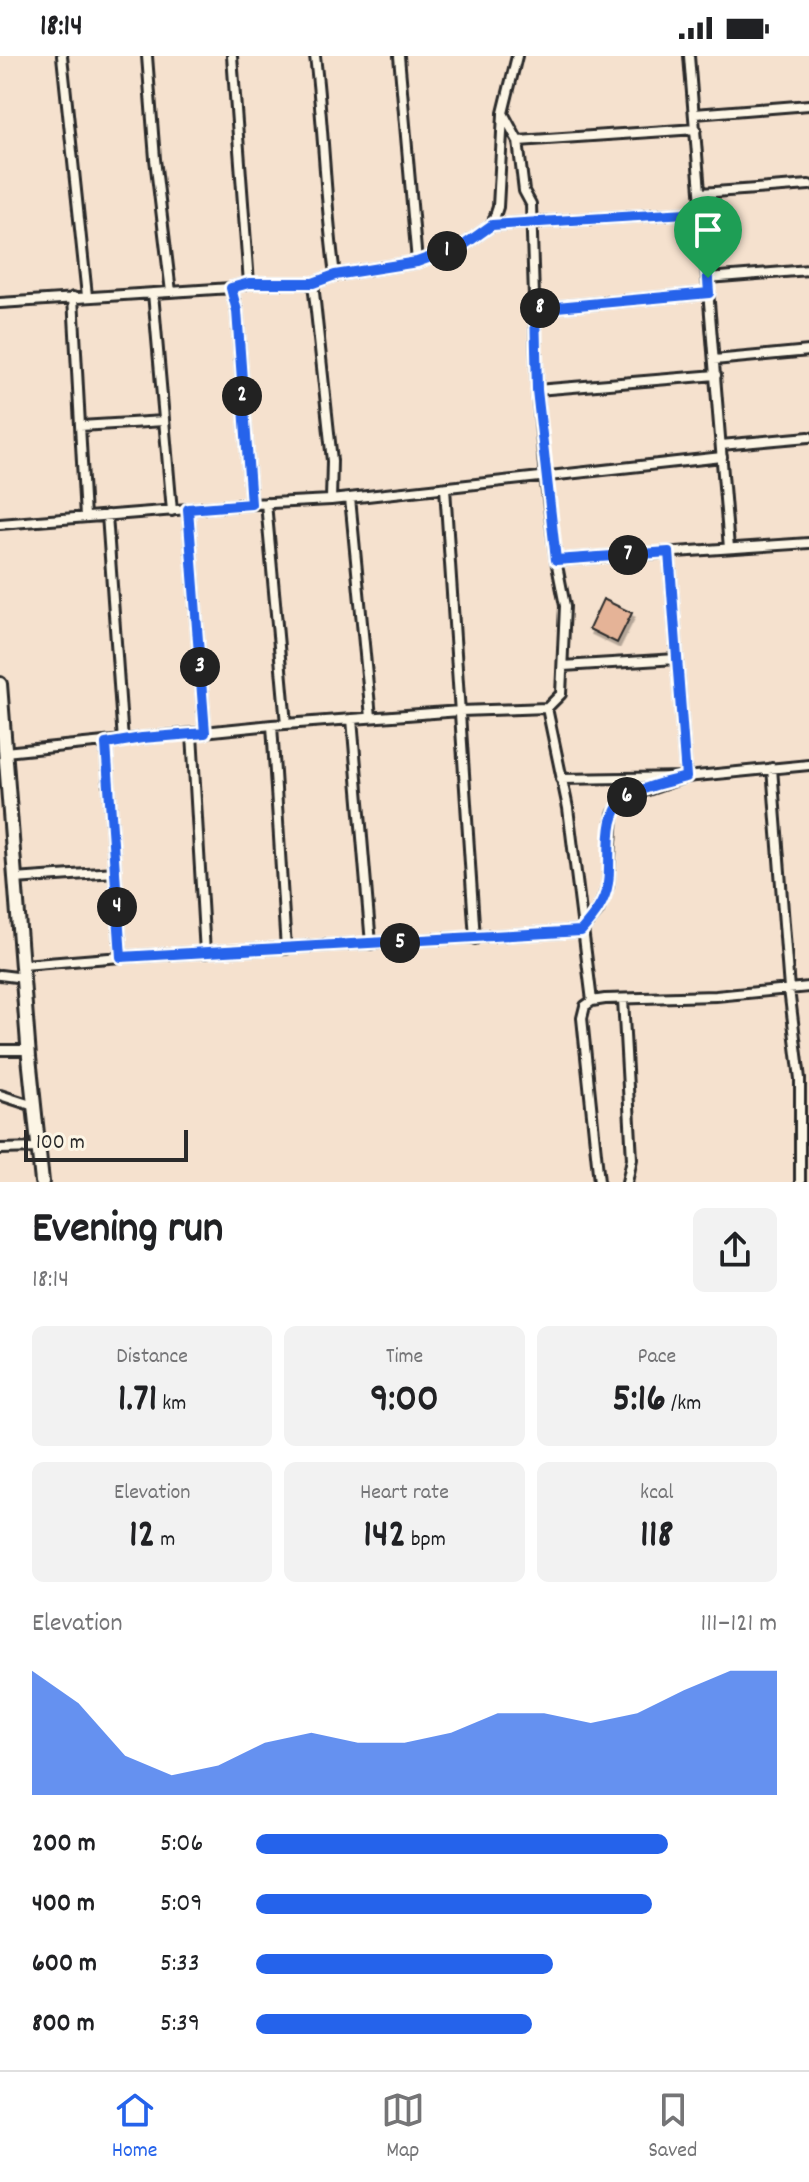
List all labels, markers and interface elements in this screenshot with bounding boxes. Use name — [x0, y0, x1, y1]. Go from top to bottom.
text: 18:14 — [40, 7, 83, 50]
pin — [674, 196, 742, 278]
icon: arrive — [686, 208, 730, 252]
pin: 1 — [427, 231, 467, 271]
text: 1 — [445, 235, 449, 266]
pin: 8 — [520, 288, 560, 328]
text: 8 — [536, 292, 544, 323]
pin: 2 — [222, 376, 262, 416]
text: 2 — [237, 380, 247, 411]
pin: 7 — [608, 535, 648, 575]
text: 7 — [624, 539, 632, 570]
pin: 3 — [180, 647, 220, 687]
text: 3 — [195, 651, 205, 682]
pin: 6 — [607, 777, 647, 817]
text: 6 — [622, 781, 632, 812]
pin: 4 — [97, 887, 137, 927]
text: 4 — [112, 891, 122, 922]
pin: 5 — [380, 923, 420, 963]
text: 5 — [395, 927, 405, 958]
scale bar — [24, 1126, 188, 1162]
text: 100 m — [36, 1128, 85, 1159]
text: Evening run — [32, 1200, 223, 1263]
button: share — [693, 1208, 777, 1292]
text: 18:14 — [32, 1262, 69, 1299]
text: Distance — [116, 1342, 188, 1373]
text: Time — [386, 1342, 423, 1373]
text: Pace — [637, 1342, 676, 1373]
text: 1.71 — [118, 1373, 157, 1430]
text: 9:00 — [370, 1373, 439, 1430]
text: 5:16 — [612, 1373, 666, 1430]
text: km — [157, 1389, 187, 1420]
text: /km — [666, 1389, 701, 1420]
text: Elevation — [114, 1478, 190, 1509]
text: Heart rate — [360, 1478, 449, 1509]
text: kcal — [640, 1478, 674, 1509]
text: 12 — [129, 1509, 155, 1566]
text: 142 — [363, 1509, 406, 1566]
text: 118 — [640, 1509, 674, 1566]
text: m — [155, 1525, 175, 1556]
text: bpm — [406, 1525, 446, 1556]
text: Elevation — [32, 1606, 122, 1643]
text: 111–121 m — [700, 1606, 777, 1643]
text: 200 m — [32, 1826, 96, 1863]
text: 5:06 — [160, 1826, 203, 1863]
text: 400 m — [32, 1886, 95, 1923]
text: 5:09 — [160, 1886, 202, 1923]
text: 600 m — [32, 1946, 97, 1983]
text: 5:33 — [160, 1946, 199, 1983]
text: 800 m — [32, 2006, 95, 2043]
text: 5:39 — [160, 2006, 200, 2043]
tab: Home — [112, 2088, 158, 2167]
tab: Map — [381, 2088, 425, 2167]
tab: Saved — [648, 2088, 697, 2167]

